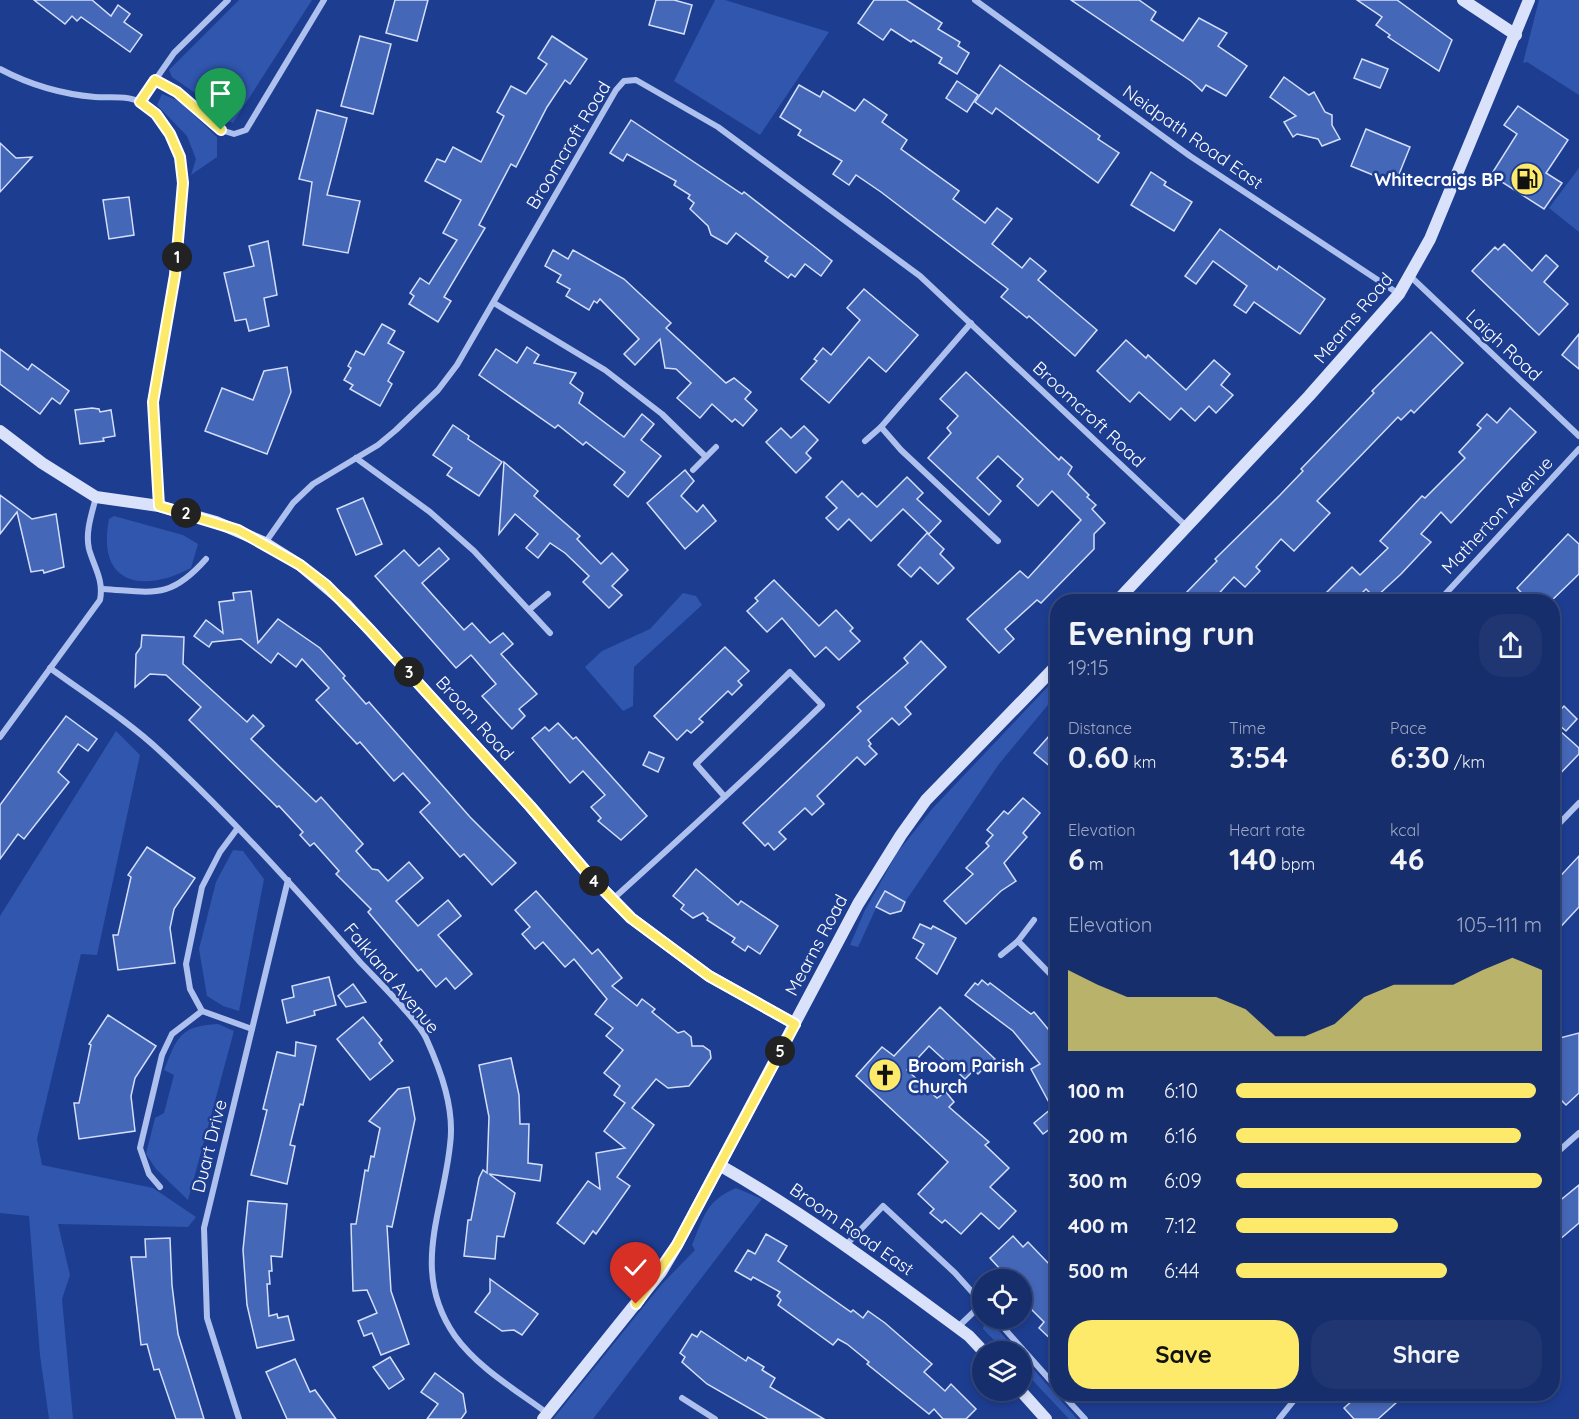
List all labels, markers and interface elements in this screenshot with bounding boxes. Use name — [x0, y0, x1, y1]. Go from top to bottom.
pin — [195, 68, 246, 130]
icon: arrive — [204, 77, 237, 110]
street label: Broomcroft Road — [521, 77, 615, 213]
street label: Neidpath Road East — [1118, 80, 1268, 194]
fuel station icon: Whitecraigs BP — [1509, 161, 1545, 197]
place label: Whitecraigs BP — [1374, 168, 1504, 191]
pin: 1 — [162, 242, 192, 272]
text: 1 — [174, 247, 180, 267]
street label: Mearns Road — [1308, 268, 1398, 368]
street label: Laigh Road — [1461, 304, 1547, 386]
street label: Broomcroft Road — [1028, 356, 1150, 472]
street label: Matherton Avenue — [1436, 451, 1558, 579]
pin: 2 — [171, 498, 201, 528]
text: 2 — [181, 503, 191, 523]
text: Evening run — [1068, 612, 1255, 653]
button: share — [1479, 614, 1542, 677]
text: 19:15 — [1068, 655, 1109, 680]
pin: 3 — [394, 657, 424, 687]
text: 3 — [405, 662, 413, 682]
street label: Broom Road — [431, 671, 519, 765]
text: Distance — [1068, 718, 1132, 738]
text: Time — [1229, 718, 1266, 738]
text: Pace — [1390, 718, 1426, 738]
text: 0.60 — [1068, 738, 1129, 776]
text: 3:54 — [1229, 738, 1288, 776]
text: 6:30 — [1390, 738, 1449, 776]
text: km — [1129, 752, 1156, 772]
text: /km — [1449, 752, 1485, 772]
text: Elevation — [1068, 820, 1135, 840]
text: Heart rate — [1229, 820, 1305, 840]
text: kcal — [1390, 820, 1420, 840]
text: 6 — [1068, 840, 1085, 878]
text: 140 — [1229, 840, 1277, 878]
text: 46 — [1390, 840, 1424, 878]
text: m — [1085, 854, 1104, 874]
text: bpm — [1277, 854, 1315, 874]
pin: 4 — [579, 866, 609, 896]
text: 4 — [589, 871, 599, 891]
street label: Mearns Road — [780, 890, 852, 1000]
text: Elevation — [1068, 912, 1152, 937]
text: 105–111 m — [1457, 912, 1542, 937]
street label: Falkland Avenue — [339, 918, 445, 1038]
pin: 5 — [765, 1036, 795, 1066]
text: 5 — [775, 1041, 785, 1061]
place label: Broom Parish Church — [908, 1054, 1025, 1098]
church icon: Broom Parish Church — [867, 1057, 903, 1093]
text: 100 m — [1068, 1078, 1124, 1103]
text: 6:10 — [1164, 1078, 1198, 1103]
street label: Duart Drive — [186, 1097, 232, 1195]
text: 200 m — [1068, 1123, 1128, 1148]
text: 6:16 — [1164, 1123, 1197, 1148]
text: 300 m — [1068, 1168, 1127, 1193]
text: 6:09 — [1164, 1168, 1202, 1193]
street label: Broom Road East — [785, 1178, 919, 1280]
text: 400 m — [1068, 1213, 1128, 1238]
text: 7:12 — [1164, 1213, 1196, 1238]
pin — [610, 1242, 661, 1304]
icon: check — [619, 1251, 652, 1284]
text: 500 m — [1068, 1258, 1128, 1283]
text: 6:44 — [1164, 1258, 1200, 1283]
map controls — [972, 1269, 1032, 1401]
button: locate — [972, 1269, 1032, 1329]
button: Save — [1068, 1320, 1299, 1389]
button: Share — [1311, 1320, 1542, 1389]
button: layers — [972, 1341, 1032, 1401]

